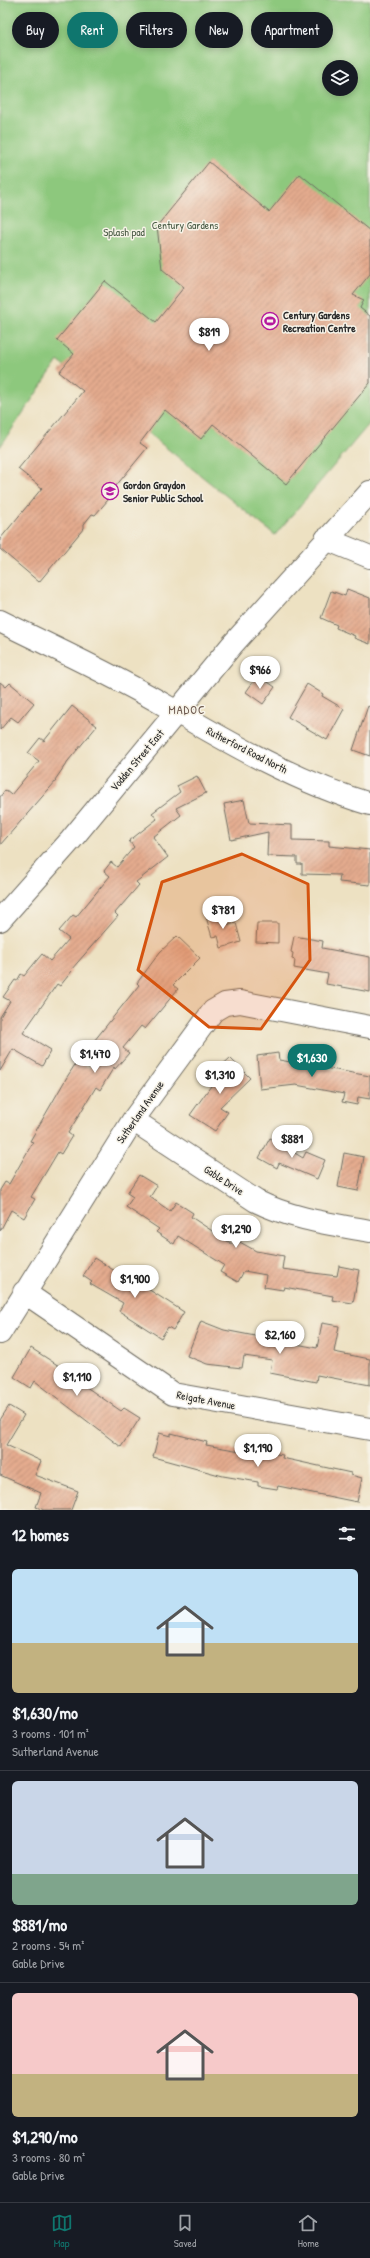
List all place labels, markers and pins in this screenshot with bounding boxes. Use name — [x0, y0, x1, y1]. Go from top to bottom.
place label: Century Gardens Recreation Centre — [283, 308, 356, 335]
sports icon: Century Gardens Recreation Centre — [260, 311, 280, 331]
pin: $819 — [185, 318, 233, 352]
place label: Gordon Graydon Senior Public School — [123, 478, 204, 505]
school or university icon: Gordon Graydon Senior Public School — [100, 481, 120, 501]
pin: $966 — [236, 656, 284, 690]
pin: $781 — [199, 896, 247, 930]
pin: $1,470 — [62, 1040, 128, 1074]
pin: $1,630 — [279, 1044, 345, 1078]
pin: $1,310 — [187, 1061, 253, 1095]
pin: $881 — [268, 1125, 316, 1159]
pin: $1,290 — [203, 1215, 269, 1249]
pin: $1,900 — [102, 1265, 168, 1299]
pin: $2,160 — [247, 1321, 313, 1355]
pin: $1,110 — [44, 1363, 110, 1397]
pin: $1,190 — [225, 1434, 291, 1468]

